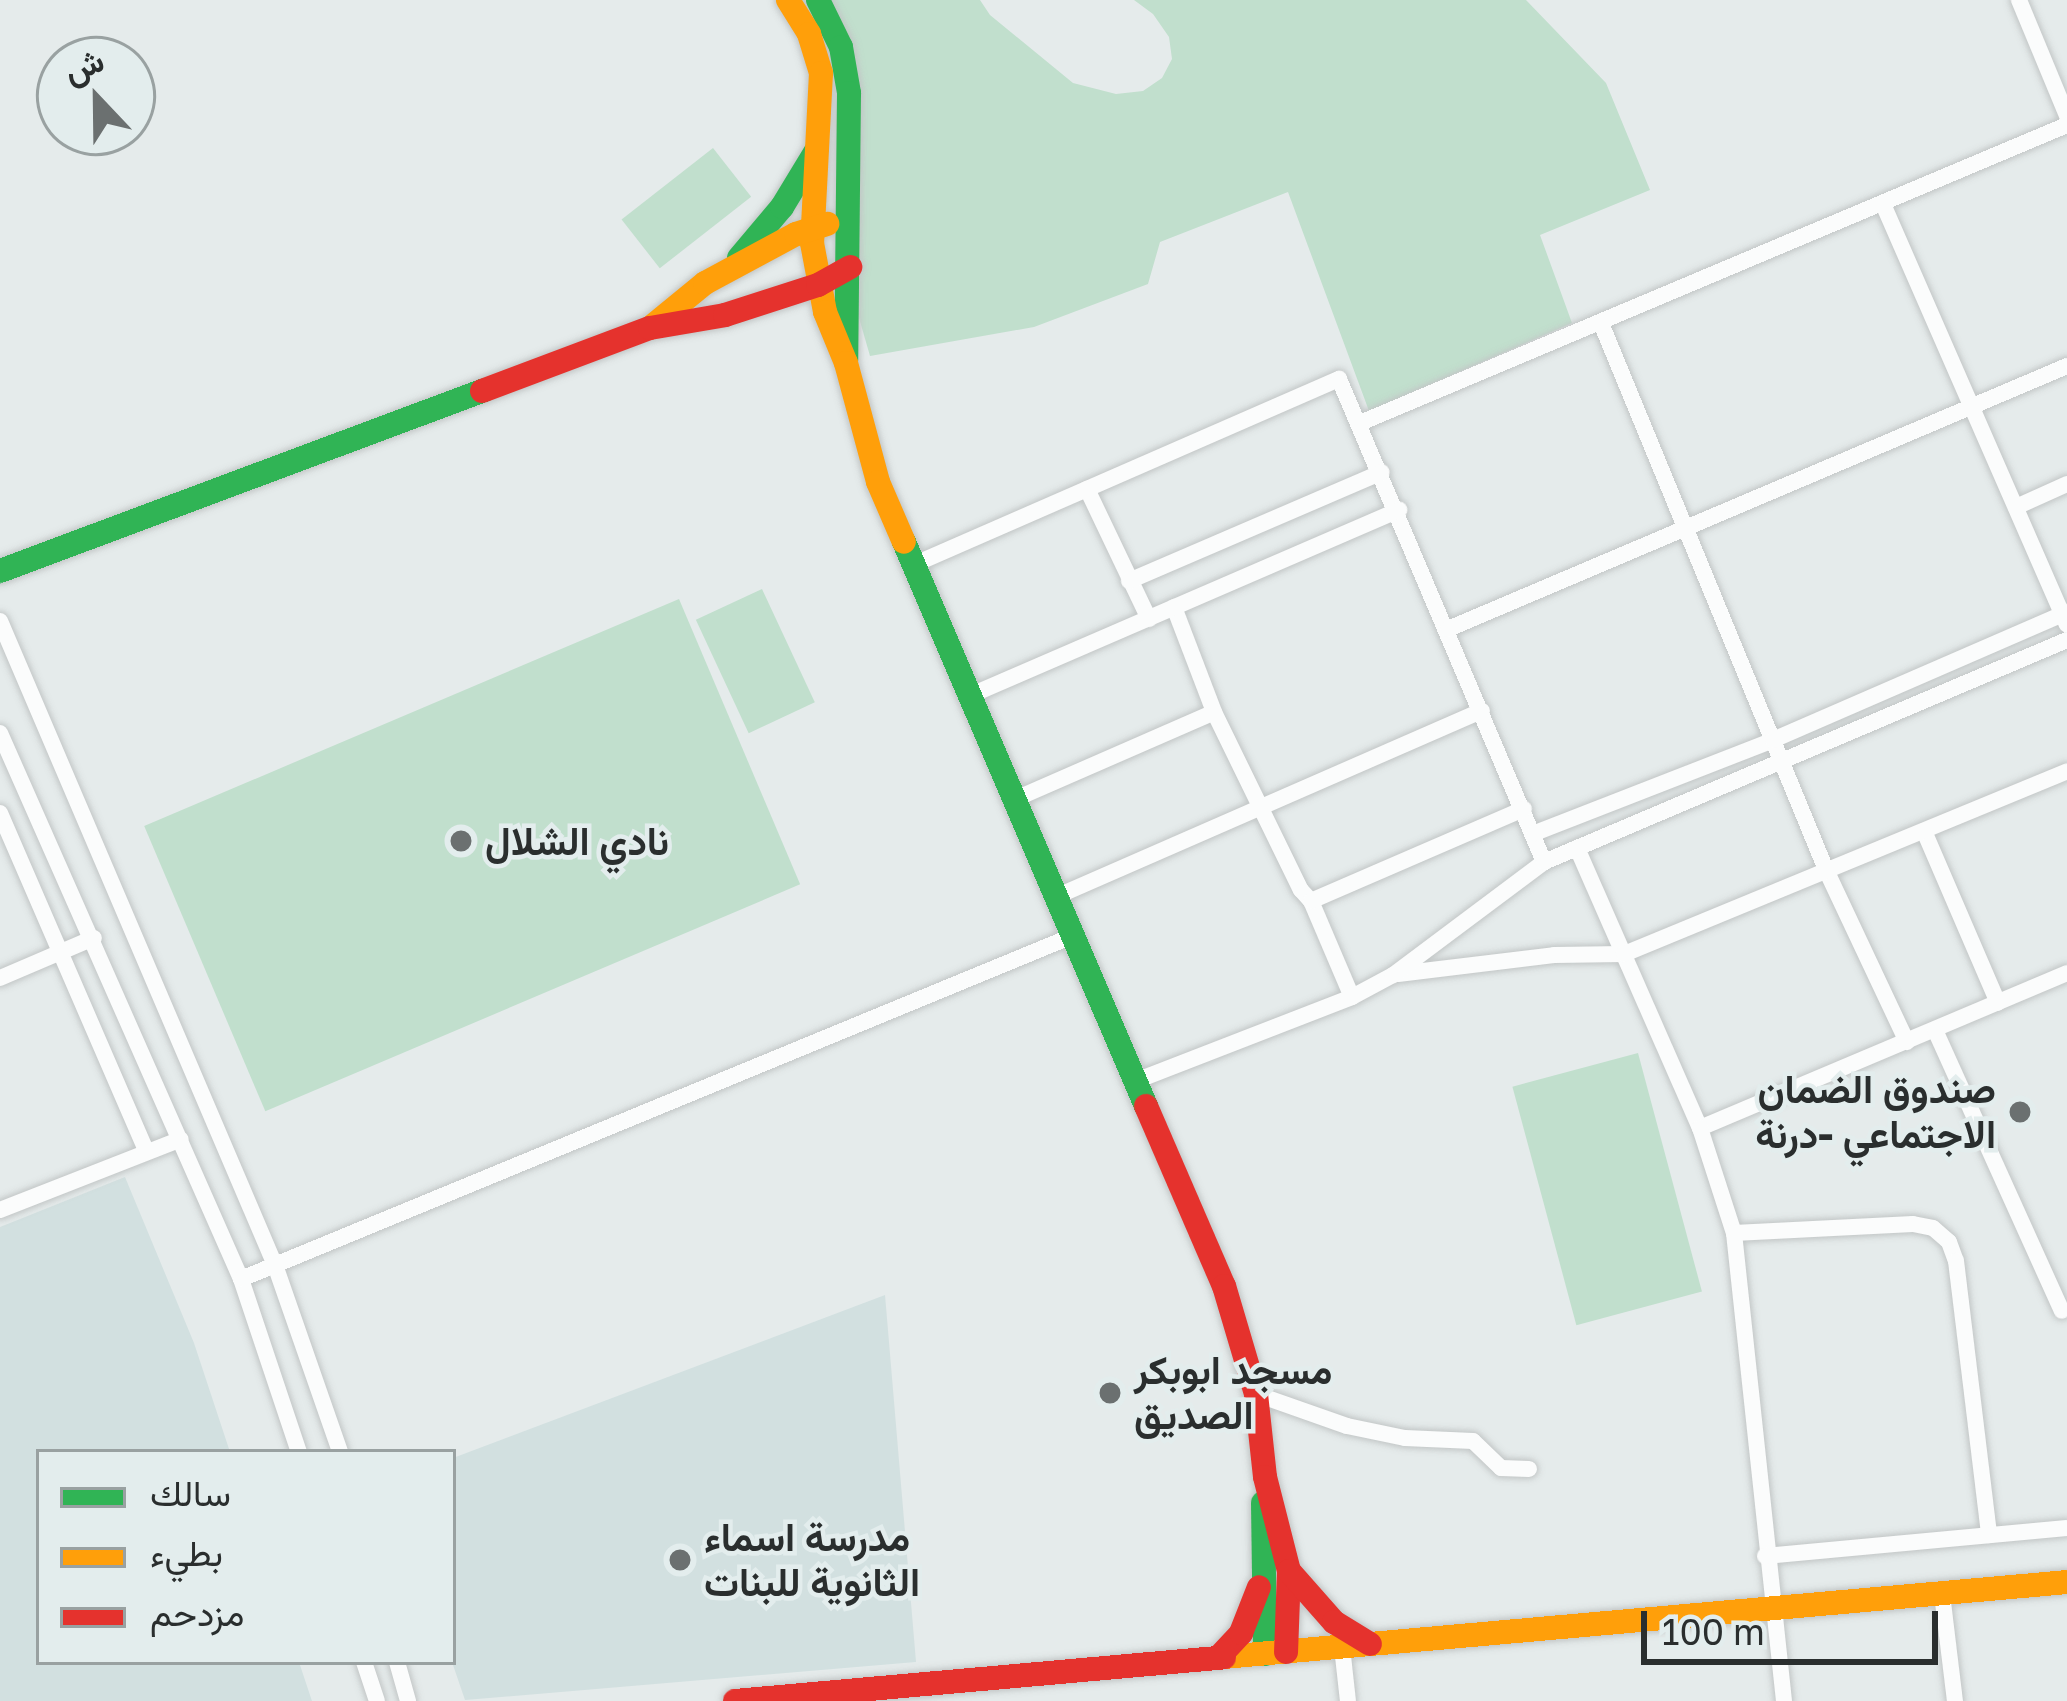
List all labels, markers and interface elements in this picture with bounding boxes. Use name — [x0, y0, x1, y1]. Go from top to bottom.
north arrow — [36, 36, 156, 156]
text: ش — [58, 39, 109, 90]
place label: نادي الشلال — [485, 818, 669, 864]
marker: نادي الشلال — [448, 828, 474, 854]
place label: صندوق الضمان الاجتماعي -درنة — [1755, 1067, 1996, 1158]
marker: صندوق الضمان الاجتماعي -درنة — [2007, 1099, 2033, 1125]
place label: مسجد ابوبكر الصديق — [1134, 1348, 1332, 1439]
marker: مسجد ابوبكر الصديق — [1097, 1380, 1123, 1406]
legend — [36, 1449, 456, 1665]
text: سالك — [150, 1471, 231, 1514]
place label: مدرسة اسماء الثانوية للبنات — [704, 1515, 920, 1606]
text: بطيء — [150, 1531, 223, 1574]
marker: مدرسة اسماء الثانوية للبنات — [667, 1547, 693, 1573]
scale bar — [1647, 1587, 1944, 1661]
text: مزدحم — [150, 1591, 244, 1634]
text: 100 m — [1662, 1610, 1765, 1653]

